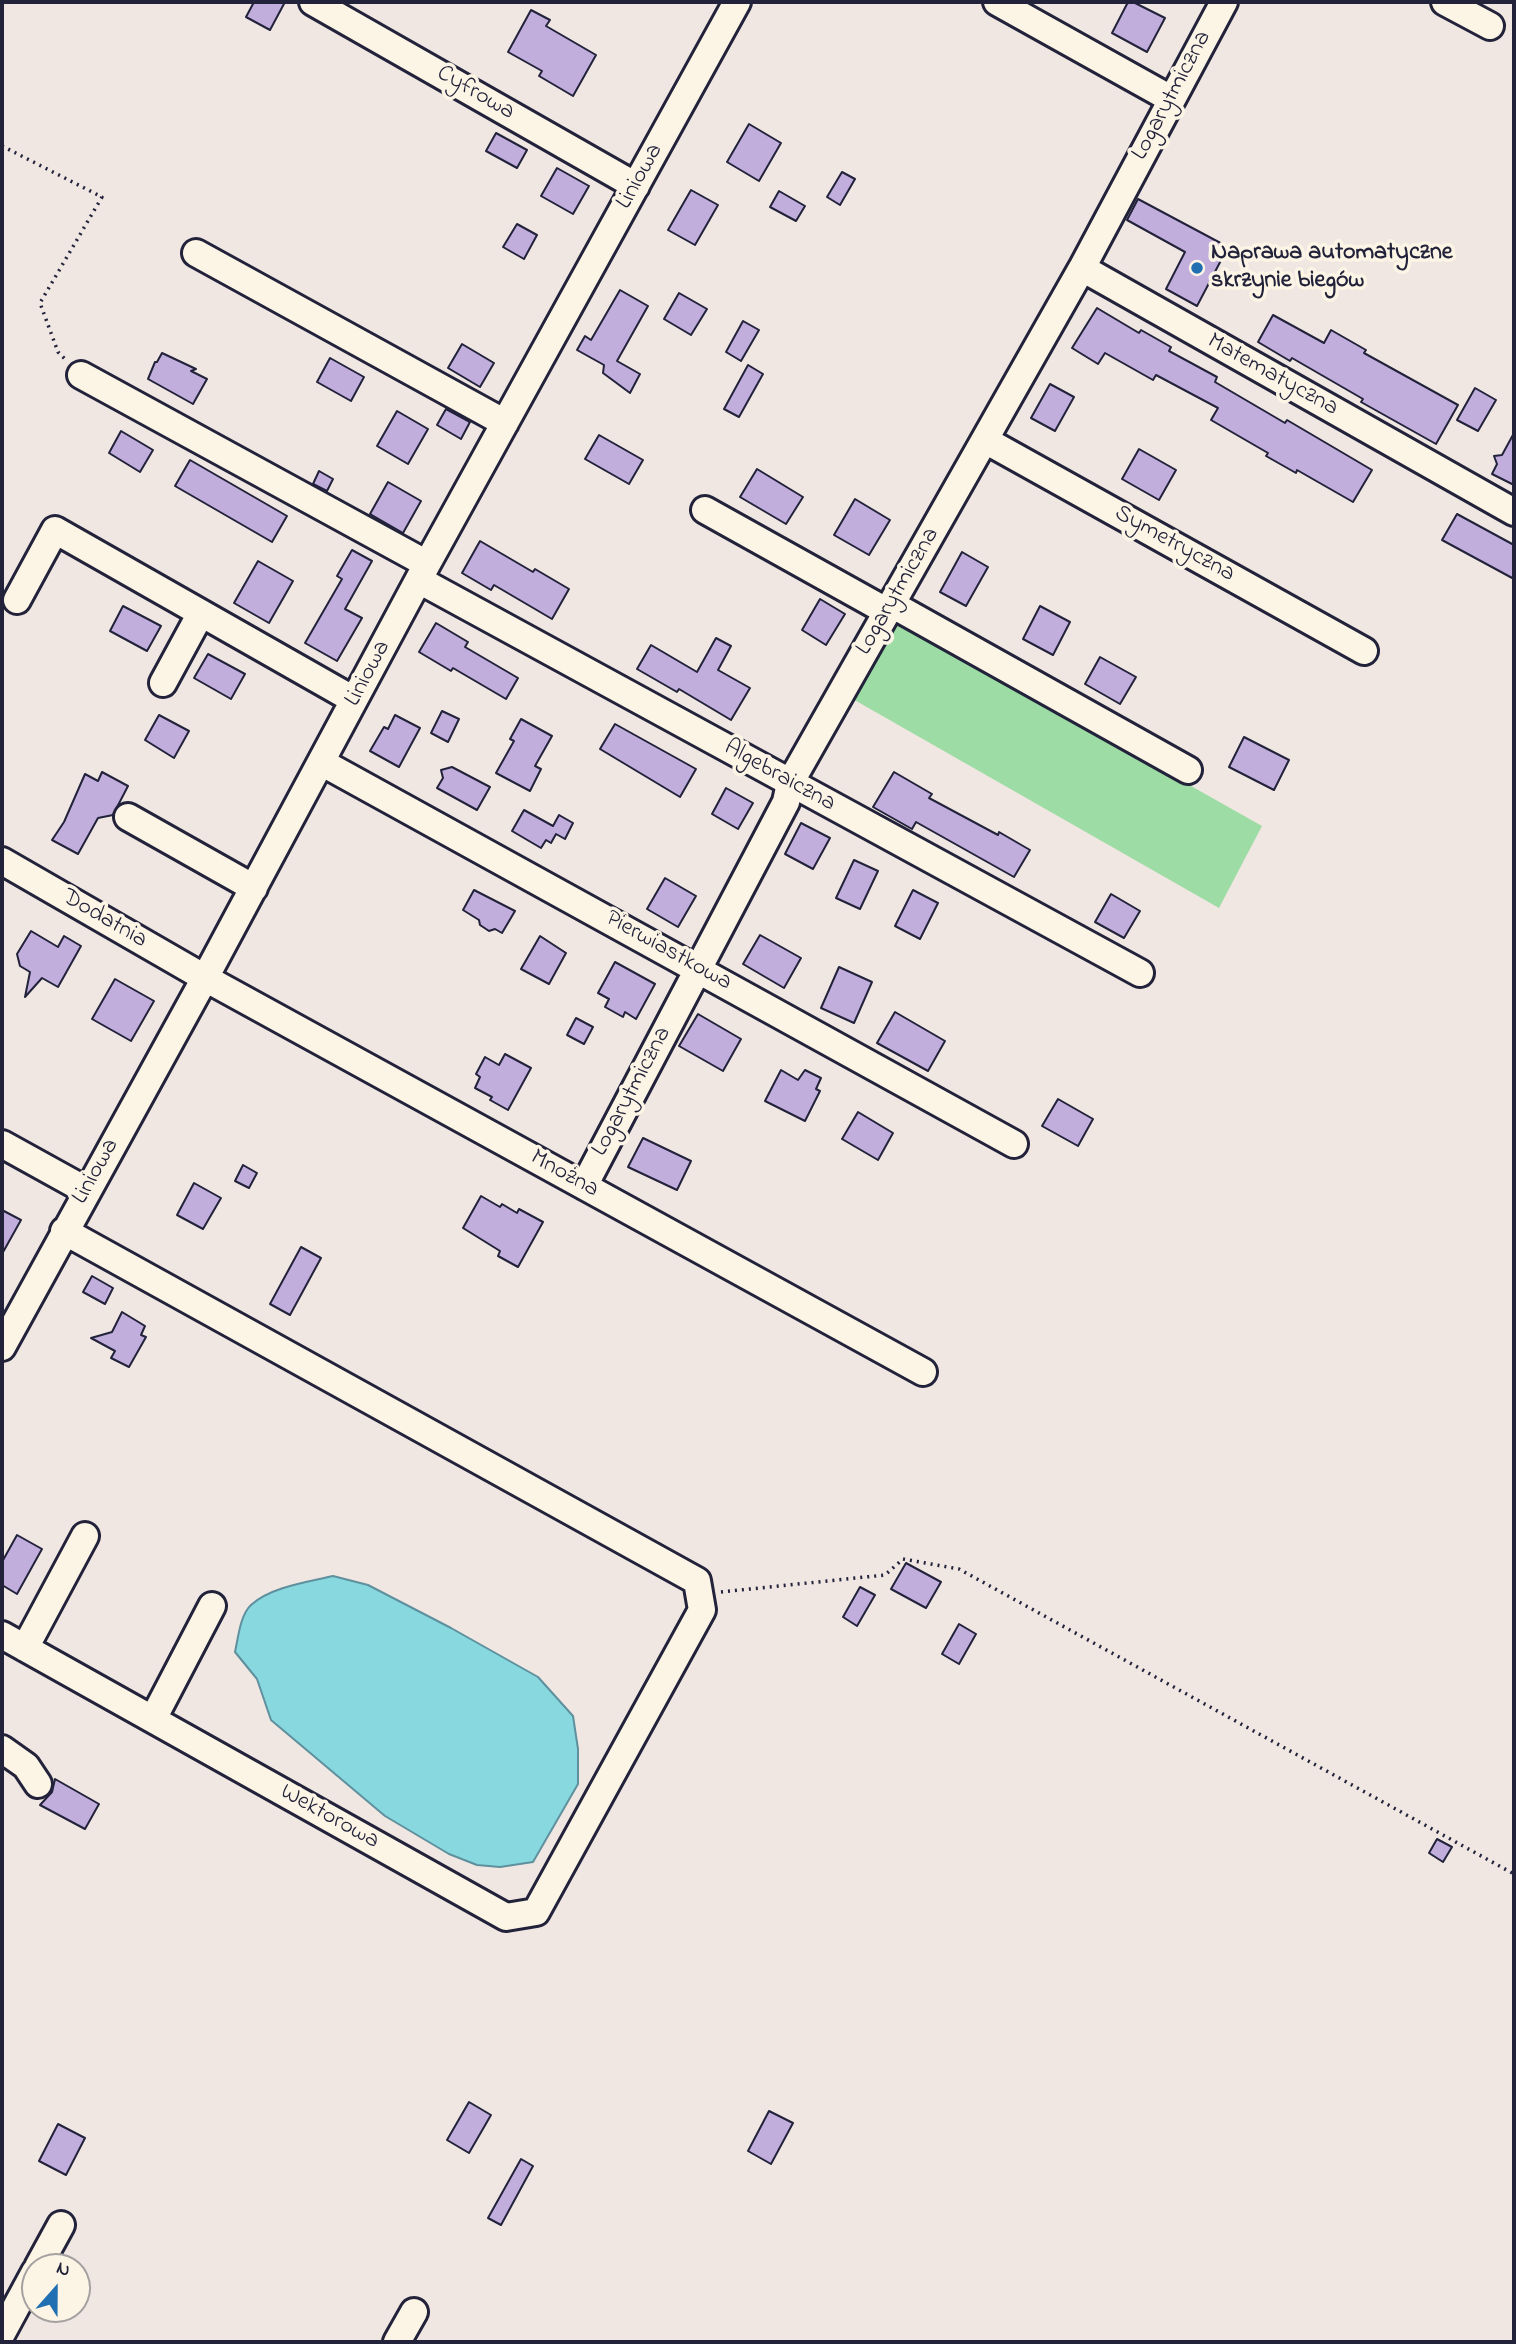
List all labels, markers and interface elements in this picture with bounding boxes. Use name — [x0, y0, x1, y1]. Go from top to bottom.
street label: Logarytmiczna — [1127, 26, 1219, 166]
street label: Cyfrowa — [431, 60, 519, 128]
street label: Liniowa — [611, 139, 671, 215]
place label: Naprawa automatyczne skrzynie biegów — [1211, 240, 1452, 296]
marker: Naprawa automatyczne skrzynie biegów — [1189, 260, 1205, 276]
street label: Matematyczna — [1201, 328, 1343, 424]
street label: Symetryczna — [1109, 500, 1239, 590]
street label: Logarytmiczna — [851, 523, 947, 661]
street label: Liniowa — [340, 636, 398, 712]
street label: Algebraiczna — [718, 735, 840, 819]
street label: Dodatnia — [56, 884, 152, 956]
street label: Pierwiastkowa — [600, 905, 736, 999]
street label: Logarytmiczna — [587, 1022, 679, 1162]
street label: Liniowa — [67, 1134, 127, 1210]
street label: Mnożna — [525, 1145, 603, 1205]
street label: Wektorowa — [274, 1779, 384, 1857]
north arrow — [21, 2253, 91, 2323]
text: N — [52, 2255, 74, 2285]

